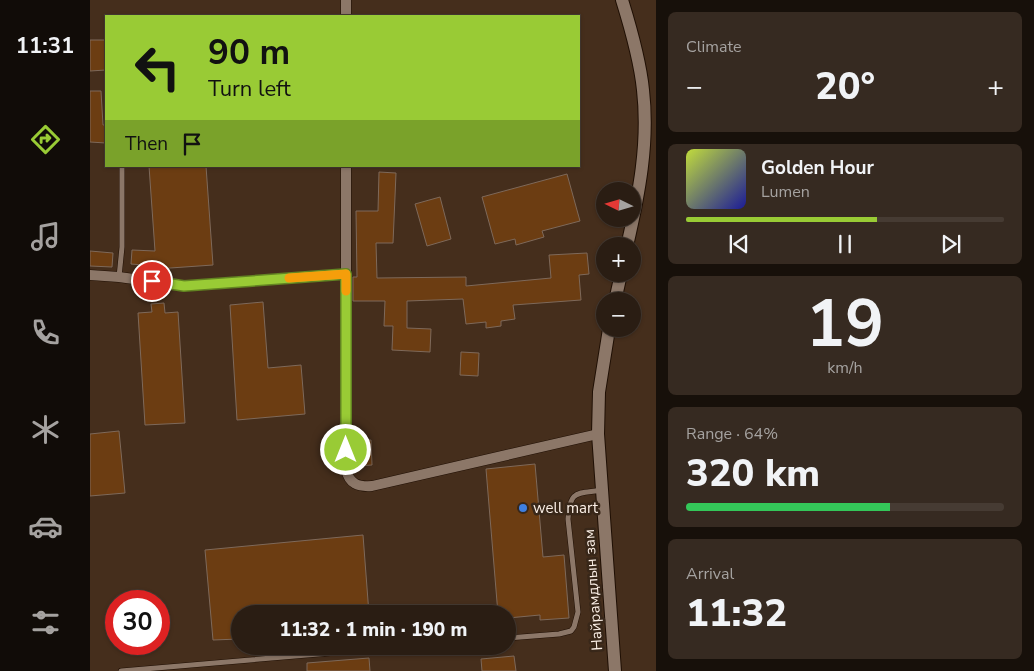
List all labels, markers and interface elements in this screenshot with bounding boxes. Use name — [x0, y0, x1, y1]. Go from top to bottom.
text: 90 m — [208, 29, 290, 76]
text: 11:31 — [16, 31, 74, 61]
icon: left — [125, 35, 190, 100]
text: Climate — [686, 36, 741, 58]
text: 20° — [815, 61, 875, 112]
text: − — [686, 68, 703, 106]
text: + — [987, 68, 1004, 106]
text: Turn left — [208, 74, 291, 104]
icon: directions — [28, 122, 63, 157]
icon: arrive — [178, 130, 206, 158]
text: Then — [125, 131, 168, 157]
text: Golden Hour — [761, 155, 874, 181]
text: Lumen — [761, 181, 810, 203]
north arrow — [596, 182, 641, 228]
map controls — [596, 182, 641, 337]
icon: music — [28, 219, 63, 254]
icon: previous — [725, 230, 753, 258]
icon: pause — [831, 230, 859, 258]
icon: next — [937, 230, 965, 258]
button: + — [596, 237, 641, 282]
pin — [131, 260, 173, 302]
icon: arrive — [138, 267, 166, 295]
text: 19 — [806, 280, 884, 369]
button: − — [596, 292, 641, 337]
icon: phone — [28, 315, 63, 350]
text: km/h — [827, 357, 863, 379]
icon: climate — [28, 412, 63, 447]
position arrow — [319, 423, 371, 475]
text: Range · 64% — [686, 423, 778, 445]
text: 320 km — [686, 448, 820, 499]
place label: well mart — [533, 498, 599, 518]
marker: well mart — [517, 502, 529, 514]
icon: car — [28, 509, 63, 544]
street label: Найрамдлын зам — [579, 529, 607, 651]
text: Arrival — [686, 563, 734, 585]
text: 11:32 — [686, 588, 787, 639]
speed limit sign: 30 — [105, 590, 170, 655]
icon: filters — [28, 605, 63, 640]
text: 11:32 · 1 min · 190 m — [280, 617, 467, 643]

